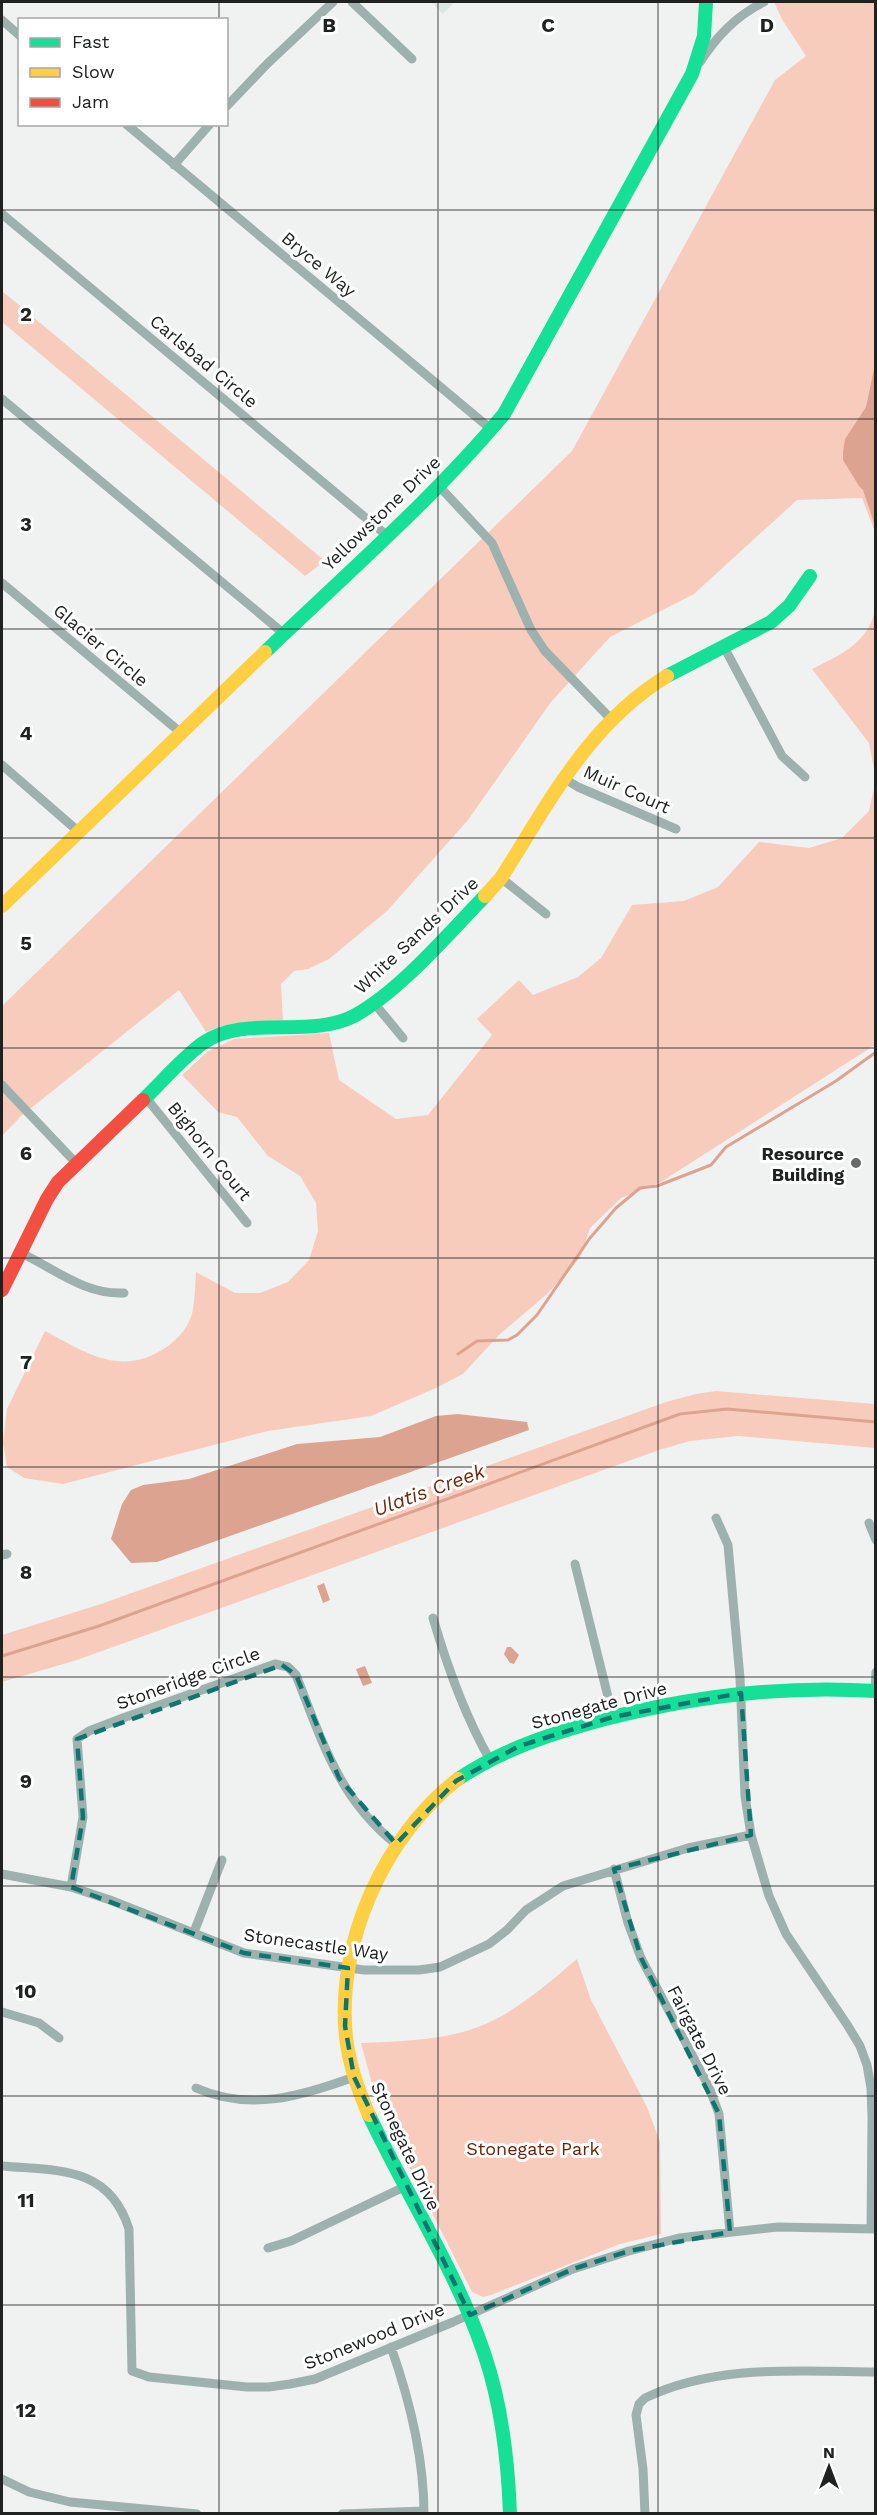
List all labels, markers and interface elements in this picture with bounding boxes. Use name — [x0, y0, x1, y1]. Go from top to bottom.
text: B — [322, 13, 336, 37]
text: C — [541, 13, 555, 37]
text: D — [760, 13, 774, 37]
legend — [18, 18, 228, 126]
text: Fast — [72, 31, 110, 52]
text: Slow — [72, 61, 115, 82]
text: Jam — [72, 91, 109, 112]
street label: Bryce Way — [278, 227, 361, 301]
text: 2 — [20, 302, 32, 326]
street label: Carlsbad Circle — [146, 310, 262, 412]
street label: Yellowstone Drive — [318, 451, 444, 575]
text: 3 — [20, 512, 32, 536]
street label: Glacier Circle — [49, 599, 153, 691]
text: 4 — [20, 721, 33, 745]
street label: Muir Court — [580, 761, 674, 818]
street label: White Sands Drive — [350, 872, 482, 998]
text: 5 — [20, 931, 32, 955]
street label: Bighorn Court — [164, 1097, 257, 1205]
text: 6 — [20, 1141, 32, 1165]
place label: Resource Building — [762, 1143, 845, 1185]
marker: Resource Building — [849, 1156, 863, 1170]
text: 7 — [20, 1350, 32, 1374]
water label: Ulatis Creek — [370, 1458, 489, 1521]
text: 8 — [20, 1560, 32, 1584]
street label: Stoneridge Circle — [113, 1642, 263, 1714]
street label: Stonegate Drive — [529, 1677, 669, 1733]
text: 9 — [20, 1769, 32, 1793]
street label: Stonecastle Way — [242, 1923, 390, 1965]
text: 10 — [15, 1979, 37, 2003]
street label: Fairgate Drive — [663, 1982, 737, 2098]
street label: Stonegate Drive — [367, 2078, 445, 2214]
park label: Stonegate Park — [466, 2138, 600, 2159]
text: 11 — [17, 2188, 35, 2212]
street label: Stonewood Drive — [301, 2298, 447, 2374]
text: 12 — [16, 2398, 36, 2422]
north arrow — [799, 2437, 859, 2497]
text: N — [823, 2443, 835, 2462]

